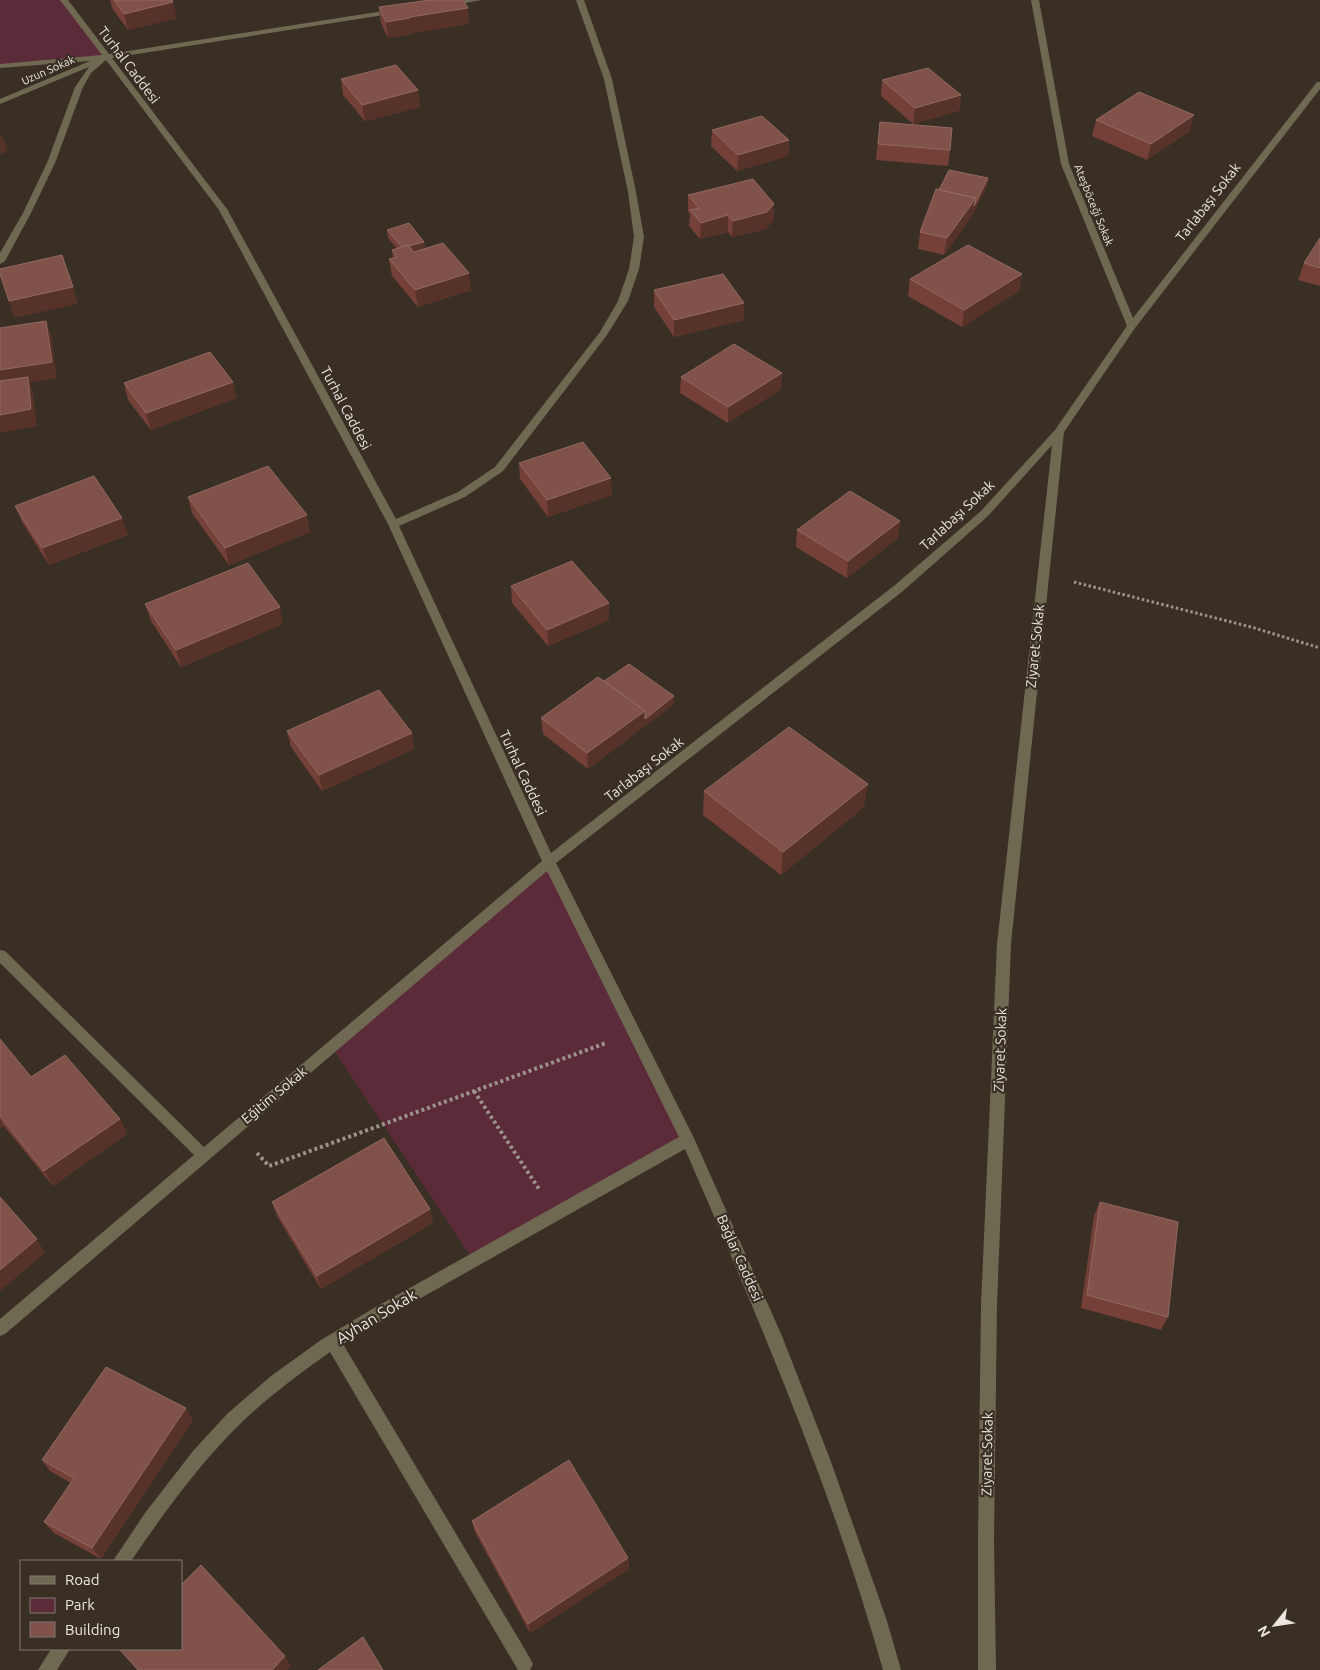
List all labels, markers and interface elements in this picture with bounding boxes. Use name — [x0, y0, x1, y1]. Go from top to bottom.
street label: Turhal Caddesi — [95, 23, 163, 107]
street label: Uzun Sokak — [20, 53, 77, 87]
street label: Tarlabaşı Sokak — [1172, 159, 1244, 245]
street label: Ateşböceği Sokak — [1072, 163, 1116, 248]
street label: Turhal Caddesi — [317, 364, 375, 452]
street label: Tarlabaşı Sokak — [917, 477, 997, 553]
street label: Ziyaret Sokak — [1023, 603, 1047, 689]
street label: Turhal Caddesi — [496, 728, 550, 818]
street label: Tarlabaşı Sokak — [601, 733, 687, 805]
street label: Ziyaret Sokak — [991, 1008, 1009, 1092]
street label: Eğitim Sokak — [238, 1063, 310, 1127]
street label: Bağlar Caddesi — [714, 1212, 766, 1304]
street label: Ayhan Sokak — [333, 1285, 419, 1347]
street label: Ziyaret Sokak — [978, 1412, 996, 1496]
legend — [20, 1560, 182, 1650]
text: Road — [65, 1571, 100, 1588]
text: Park — [65, 1596, 95, 1613]
north arrow — [1250, 1600, 1300, 1650]
text: Building — [65, 1621, 120, 1638]
text: N — [1254, 1623, 1273, 1640]

